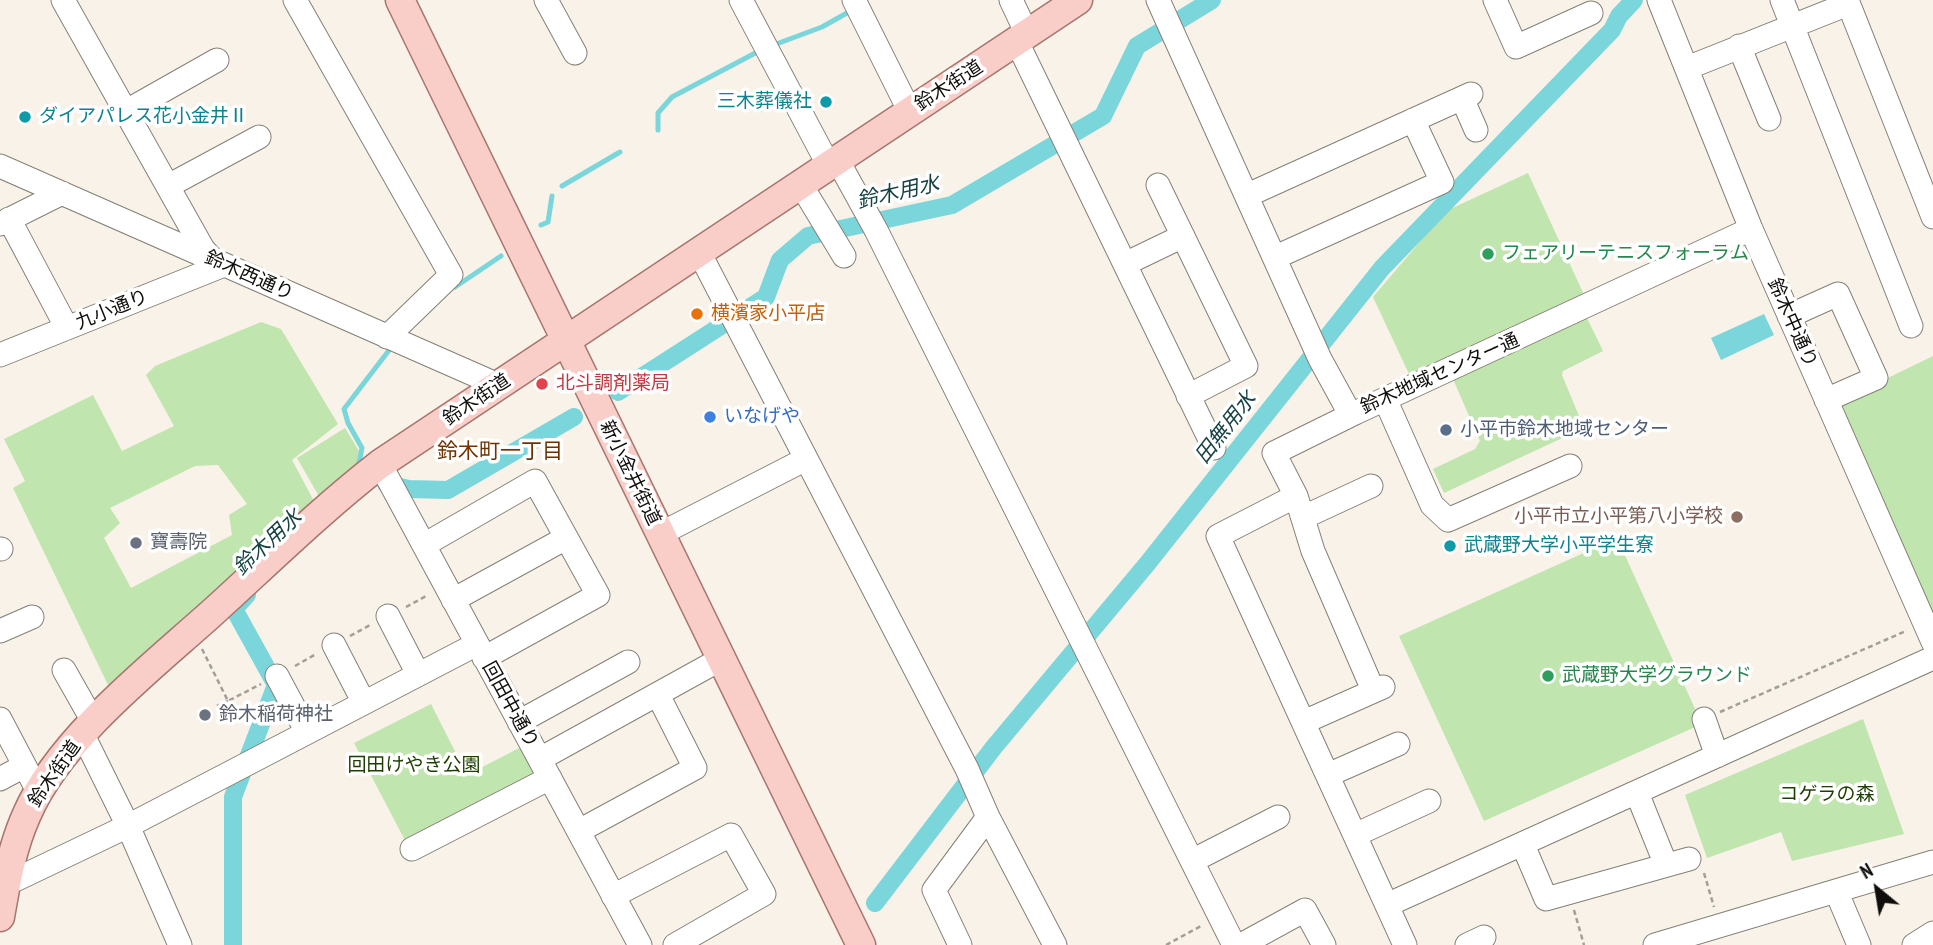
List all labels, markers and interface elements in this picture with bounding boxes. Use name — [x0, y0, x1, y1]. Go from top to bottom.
street label: 鈴木街道 — [911, 56, 987, 116]
place label: 三木葬儀社 — [717, 91, 812, 113]
marker: 三木葬儀社 — [818, 94, 834, 110]
place label: ダイアパレス花小金井Ⅱ — [39, 106, 248, 128]
marker: ダイアパレス花小金井Ⅱ — [17, 109, 33, 125]
water label: 鈴木用水 — [854, 171, 942, 215]
place label: フェアリーテニスフォーラム — [1502, 243, 1749, 265]
street label: 鈴木西通り — [201, 246, 297, 306]
marker: フェアリーテニスフォーラム — [1480, 246, 1496, 262]
street label: 鈴木中通り — [1762, 275, 1822, 371]
street label: 九小通り — [72, 285, 152, 335]
place label: 横濱家小平店 — [711, 303, 825, 325]
marker: 横濱家小平店 — [689, 306, 705, 322]
street label: 鈴木地域センター通 — [1357, 329, 1523, 419]
street label: 鈴木街道 — [439, 369, 515, 431]
place label: 北斗調剤薬局 — [556, 373, 670, 395]
marker: 北斗調剤薬局 — [534, 376, 550, 392]
water label: 田無用水 — [1190, 387, 1262, 469]
place label: いなげや — [724, 406, 800, 428]
marker: いなげや — [702, 409, 718, 425]
street label: 新小金井街道 — [595, 417, 665, 529]
place label: 小平市鈴木地域センター — [1460, 419, 1669, 441]
marker: 小平市鈴木地域センター — [1438, 422, 1454, 438]
district label: 鈴木町一丁目 — [437, 439, 563, 465]
water label: 鈴木用水 — [229, 505, 307, 581]
place label: 小平市立小平第八小学校 — [1514, 506, 1723, 528]
marker: 小平市立小平第八小学校 — [1729, 509, 1745, 525]
place label: 寶壽院 — [150, 532, 207, 554]
marker: 寶壽院 — [128, 535, 144, 551]
place label: 武蔵野大学小平学生寮 — [1464, 535, 1654, 557]
marker: 武蔵野大学小平学生寮 — [1442, 538, 1458, 554]
street label: 回田中通り — [477, 658, 543, 752]
place label: 武蔵野大学グラウンド — [1562, 665, 1752, 687]
marker: 武蔵野大学グラウンド — [1540, 668, 1556, 684]
place label: 鈴木稲荷神社 — [219, 704, 333, 726]
marker: 鈴木稲荷神社 — [197, 707, 213, 723]
street label: 鈴木街道 — [24, 736, 86, 812]
park label: 回田けやき公園 — [348, 755, 480, 777]
park label: コゲラの森 — [1780, 784, 1874, 806]
north arrow — [1842, 854, 1912, 924]
text: N — [1856, 858, 1877, 884]

